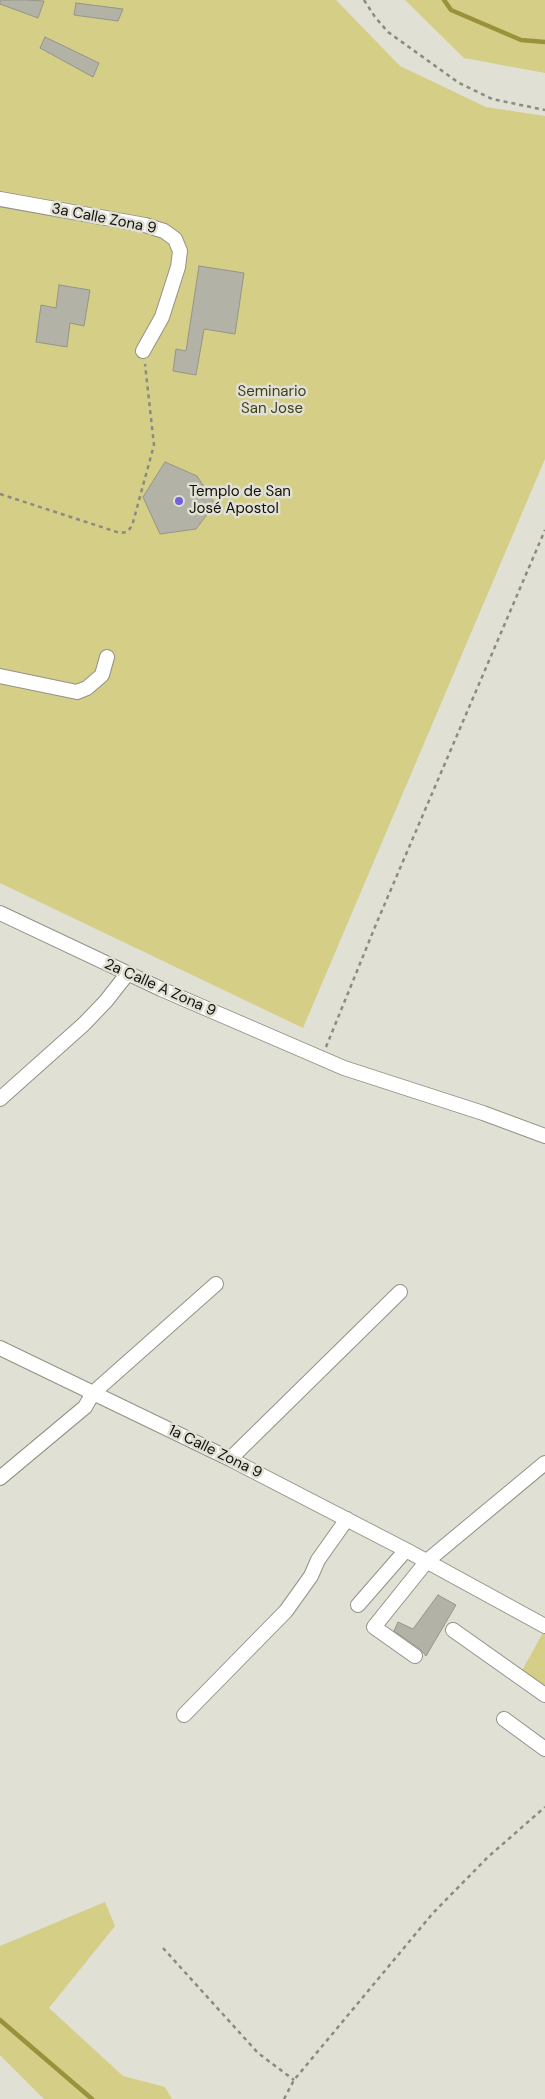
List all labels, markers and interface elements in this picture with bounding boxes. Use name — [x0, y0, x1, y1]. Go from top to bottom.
street label: 3a Calle Zona 9 — [50, 200, 158, 238]
park label: Seminario San Jose — [238, 383, 306, 418]
place label: Templo de San José Apostol — [189, 483, 291, 518]
marker: Templo de San José Apostol — [173, 495, 185, 507]
street label: 2a Calle A Zona 9 — [102, 955, 218, 1021]
street label: 1a Calle Zona 9 — [165, 1422, 265, 1482]

